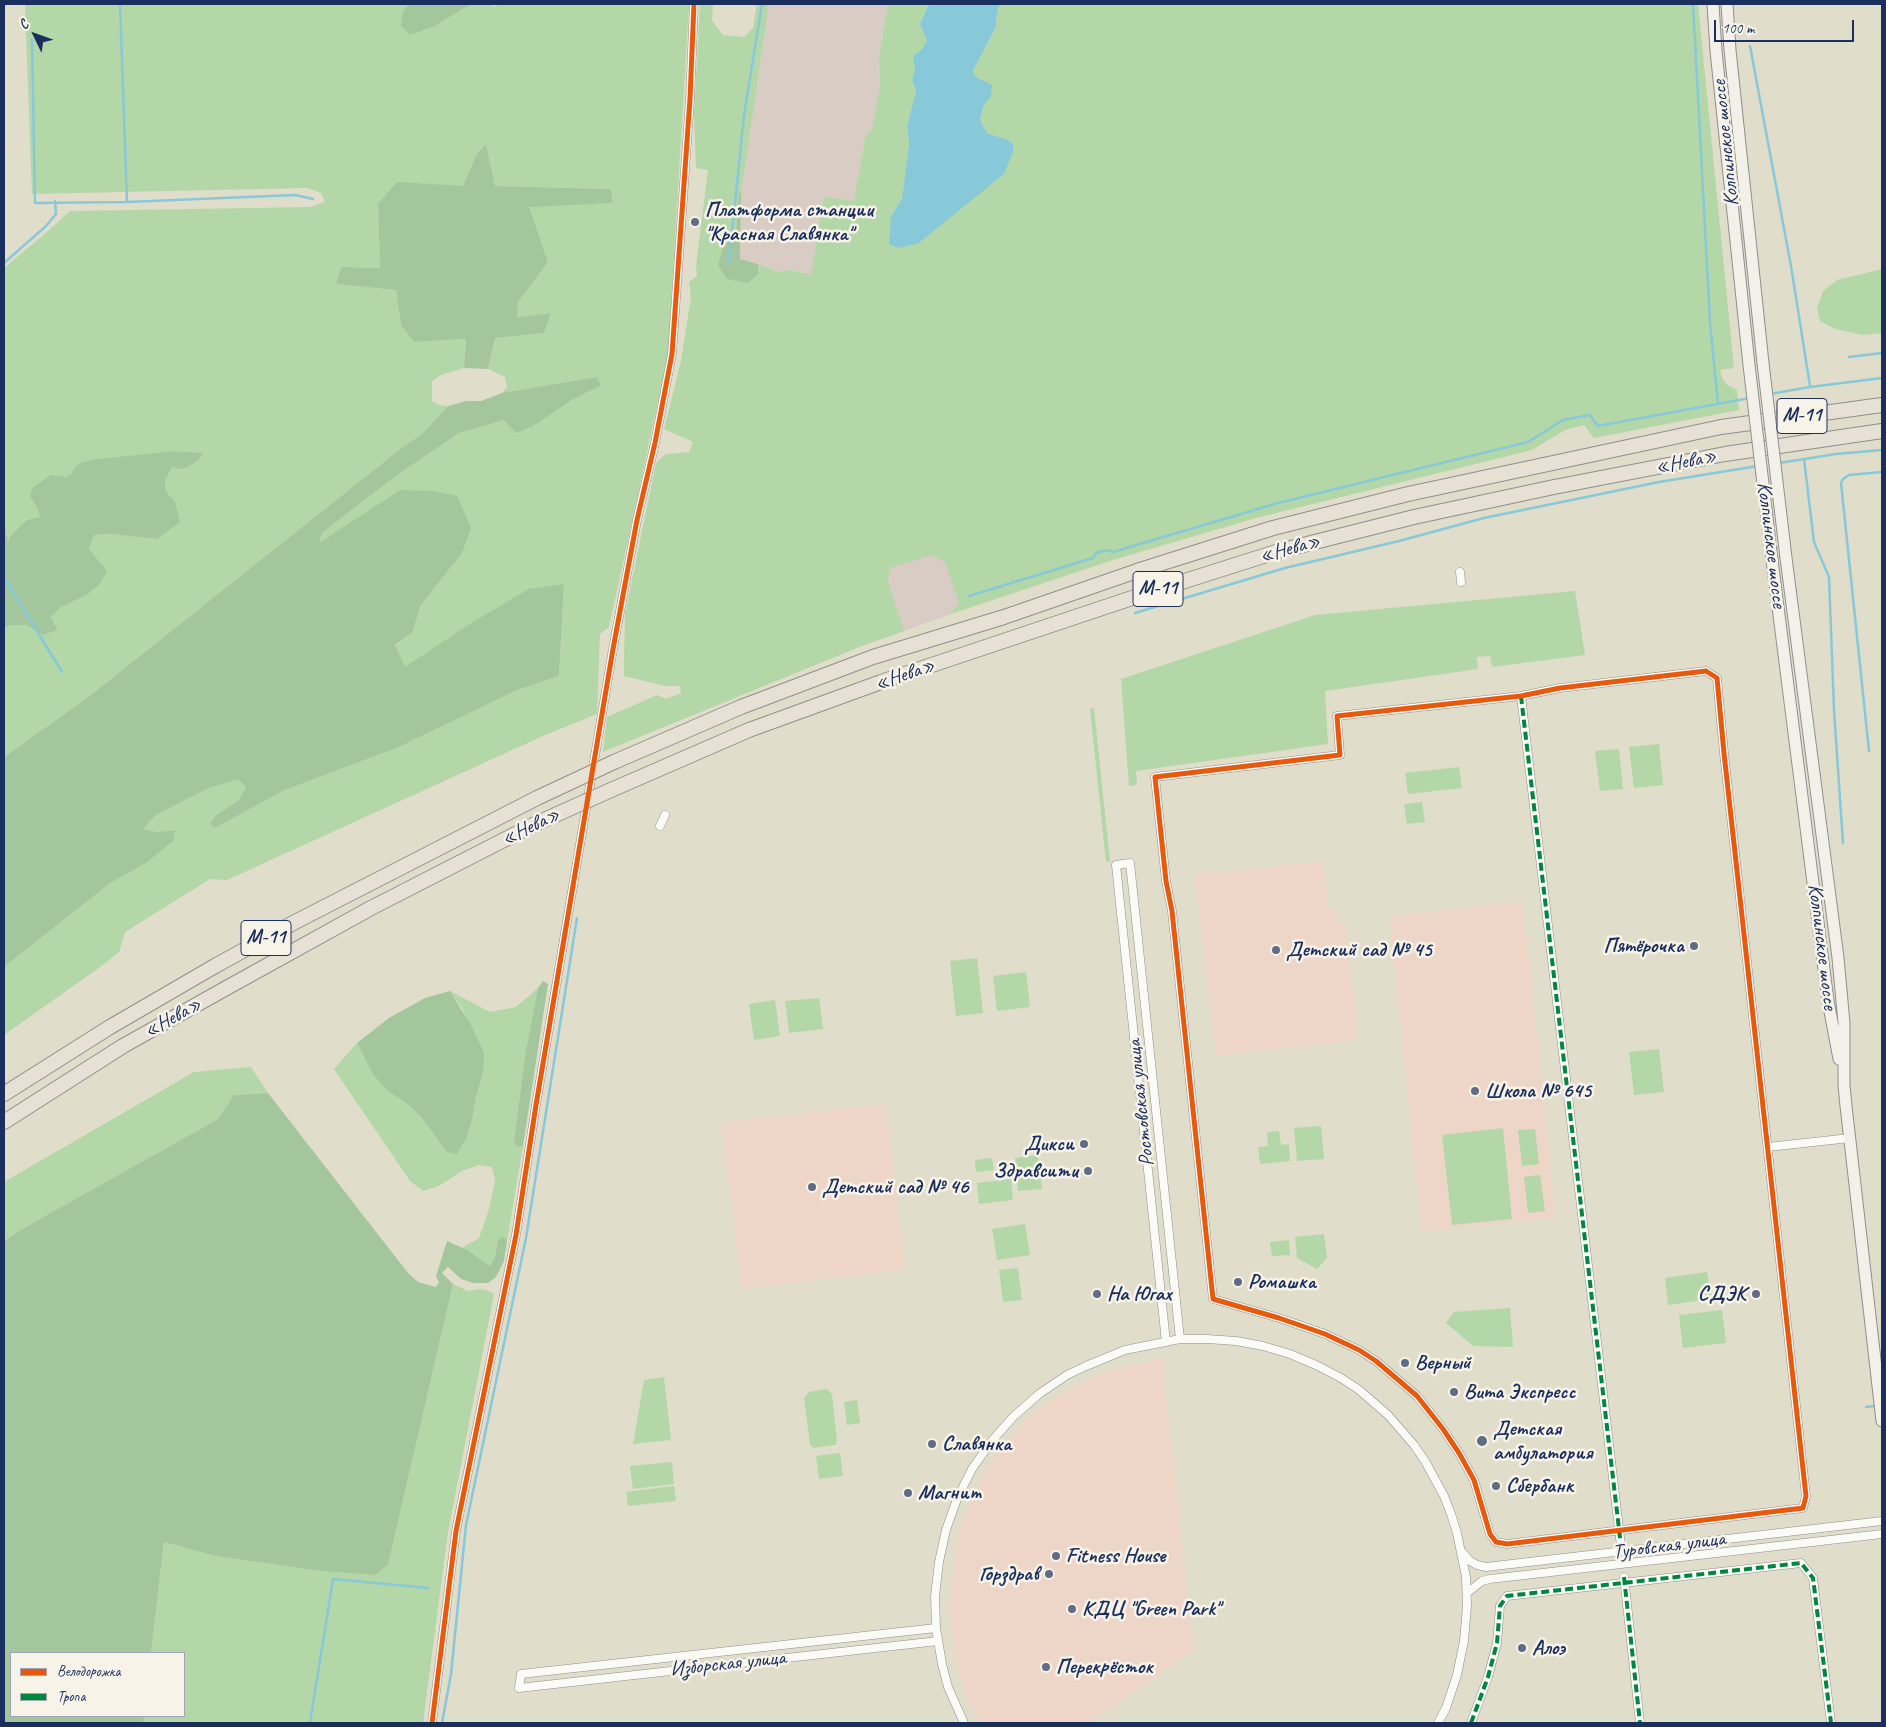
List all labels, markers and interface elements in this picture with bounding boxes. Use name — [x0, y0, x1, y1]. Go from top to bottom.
north arrow — [10, 10, 60, 60]
scale bar — [1716, 10, 1856, 42]
text: С — [15, 16, 32, 33]
text: 100 m — [1722, 19, 1754, 38]
street label: Колпинское шоссе — [1707, 79, 1745, 207]
place label: Платформа станции "Красная Славянка" — [705, 197, 873, 247]
marker: Платформа станции "Красная Славянка" — [689, 216, 701, 228]
road number: М-11 — [1777, 398, 1827, 434]
street label: «Нева» — [1653, 444, 1719, 480]
street label: Колпинское шоссе — [1751, 481, 1791, 609]
street label: «Нева» — [1257, 529, 1323, 569]
road number: М-11 — [1133, 572, 1183, 606]
street label: «Нева» — [872, 653, 938, 697]
street label: «Нева» — [498, 802, 564, 852]
street label: Колпинское шоссе — [1802, 883, 1842, 1011]
road number: М-11 — [241, 920, 291, 956]
place label: Пятёрочка — [1604, 933, 1684, 959]
place label: Детский сад № 45 — [1286, 937, 1432, 963]
marker: Пятёрочка — [1688, 940, 1700, 952]
marker: Детский сад № 45 — [1270, 944, 1282, 956]
street label: «Нева» — [140, 992, 206, 1044]
street label: Ростовская улица — [1122, 1038, 1160, 1168]
place label: Школа № 645 — [1485, 1078, 1591, 1104]
marker: Школа № 645 — [1469, 1085, 1481, 1097]
place label: Дикси — [1024, 1131, 1074, 1157]
marker: Дикси — [1078, 1138, 1090, 1150]
place label: Здравсити — [993, 1158, 1078, 1184]
marker: Здравсити — [1082, 1165, 1094, 1177]
place label: Детский сад № 46 — [822, 1174, 968, 1200]
marker: Детский сад № 46 — [806, 1181, 818, 1193]
place label: Ромашка — [1248, 1269, 1316, 1295]
marker: Ромашка — [1232, 1276, 1244, 1288]
place label: На Югах — [1107, 1281, 1172, 1307]
place label: СДЭК — [1698, 1281, 1746, 1307]
marker: На Югах — [1091, 1288, 1103, 1300]
marker: СДЭК — [1750, 1288, 1762, 1300]
place label: Верный — [1415, 1350, 1471, 1376]
marker: Верный — [1399, 1357, 1411, 1369]
place label: Вита Экспресс — [1464, 1379, 1576, 1405]
marker: Вита Экспресс — [1448, 1386, 1460, 1398]
place label: Детская амбулатория — [1493, 1416, 1593, 1466]
place label: Славянка — [942, 1431, 1011, 1457]
marker: Детская амбулатория — [1475, 1434, 1489, 1448]
marker: Славянка — [926, 1438, 938, 1450]
place label: Сбербанк — [1506, 1473, 1573, 1499]
place label: Магнит — [918, 1480, 981, 1506]
marker: Сбербанк — [1490, 1480, 1502, 1492]
marker: Магнит — [902, 1487, 914, 1499]
street label: Туровская улица — [1611, 1527, 1727, 1565]
place label: Fitness House — [1066, 1543, 1165, 1569]
marker: Fitness House — [1050, 1550, 1062, 1562]
place label: Горздрав — [979, 1561, 1039, 1587]
marker: Горздрав — [1043, 1568, 1055, 1580]
place label: КДЦ "Green Park" — [1082, 1596, 1220, 1622]
marker: КДЦ "Green Park" — [1066, 1603, 1078, 1615]
place label: Алоэ — [1532, 1635, 1565, 1661]
marker: Алоэ — [1516, 1642, 1528, 1654]
street label: Изборская улица — [669, 1645, 787, 1683]
legend — [10, 1652, 185, 1717]
place label: Перекрёсток — [1056, 1654, 1153, 1680]
marker: Перекрёсток — [1040, 1661, 1052, 1673]
text: Велодорожка — [57, 1662, 120, 1681]
text: Тропа — [57, 1687, 85, 1706]

